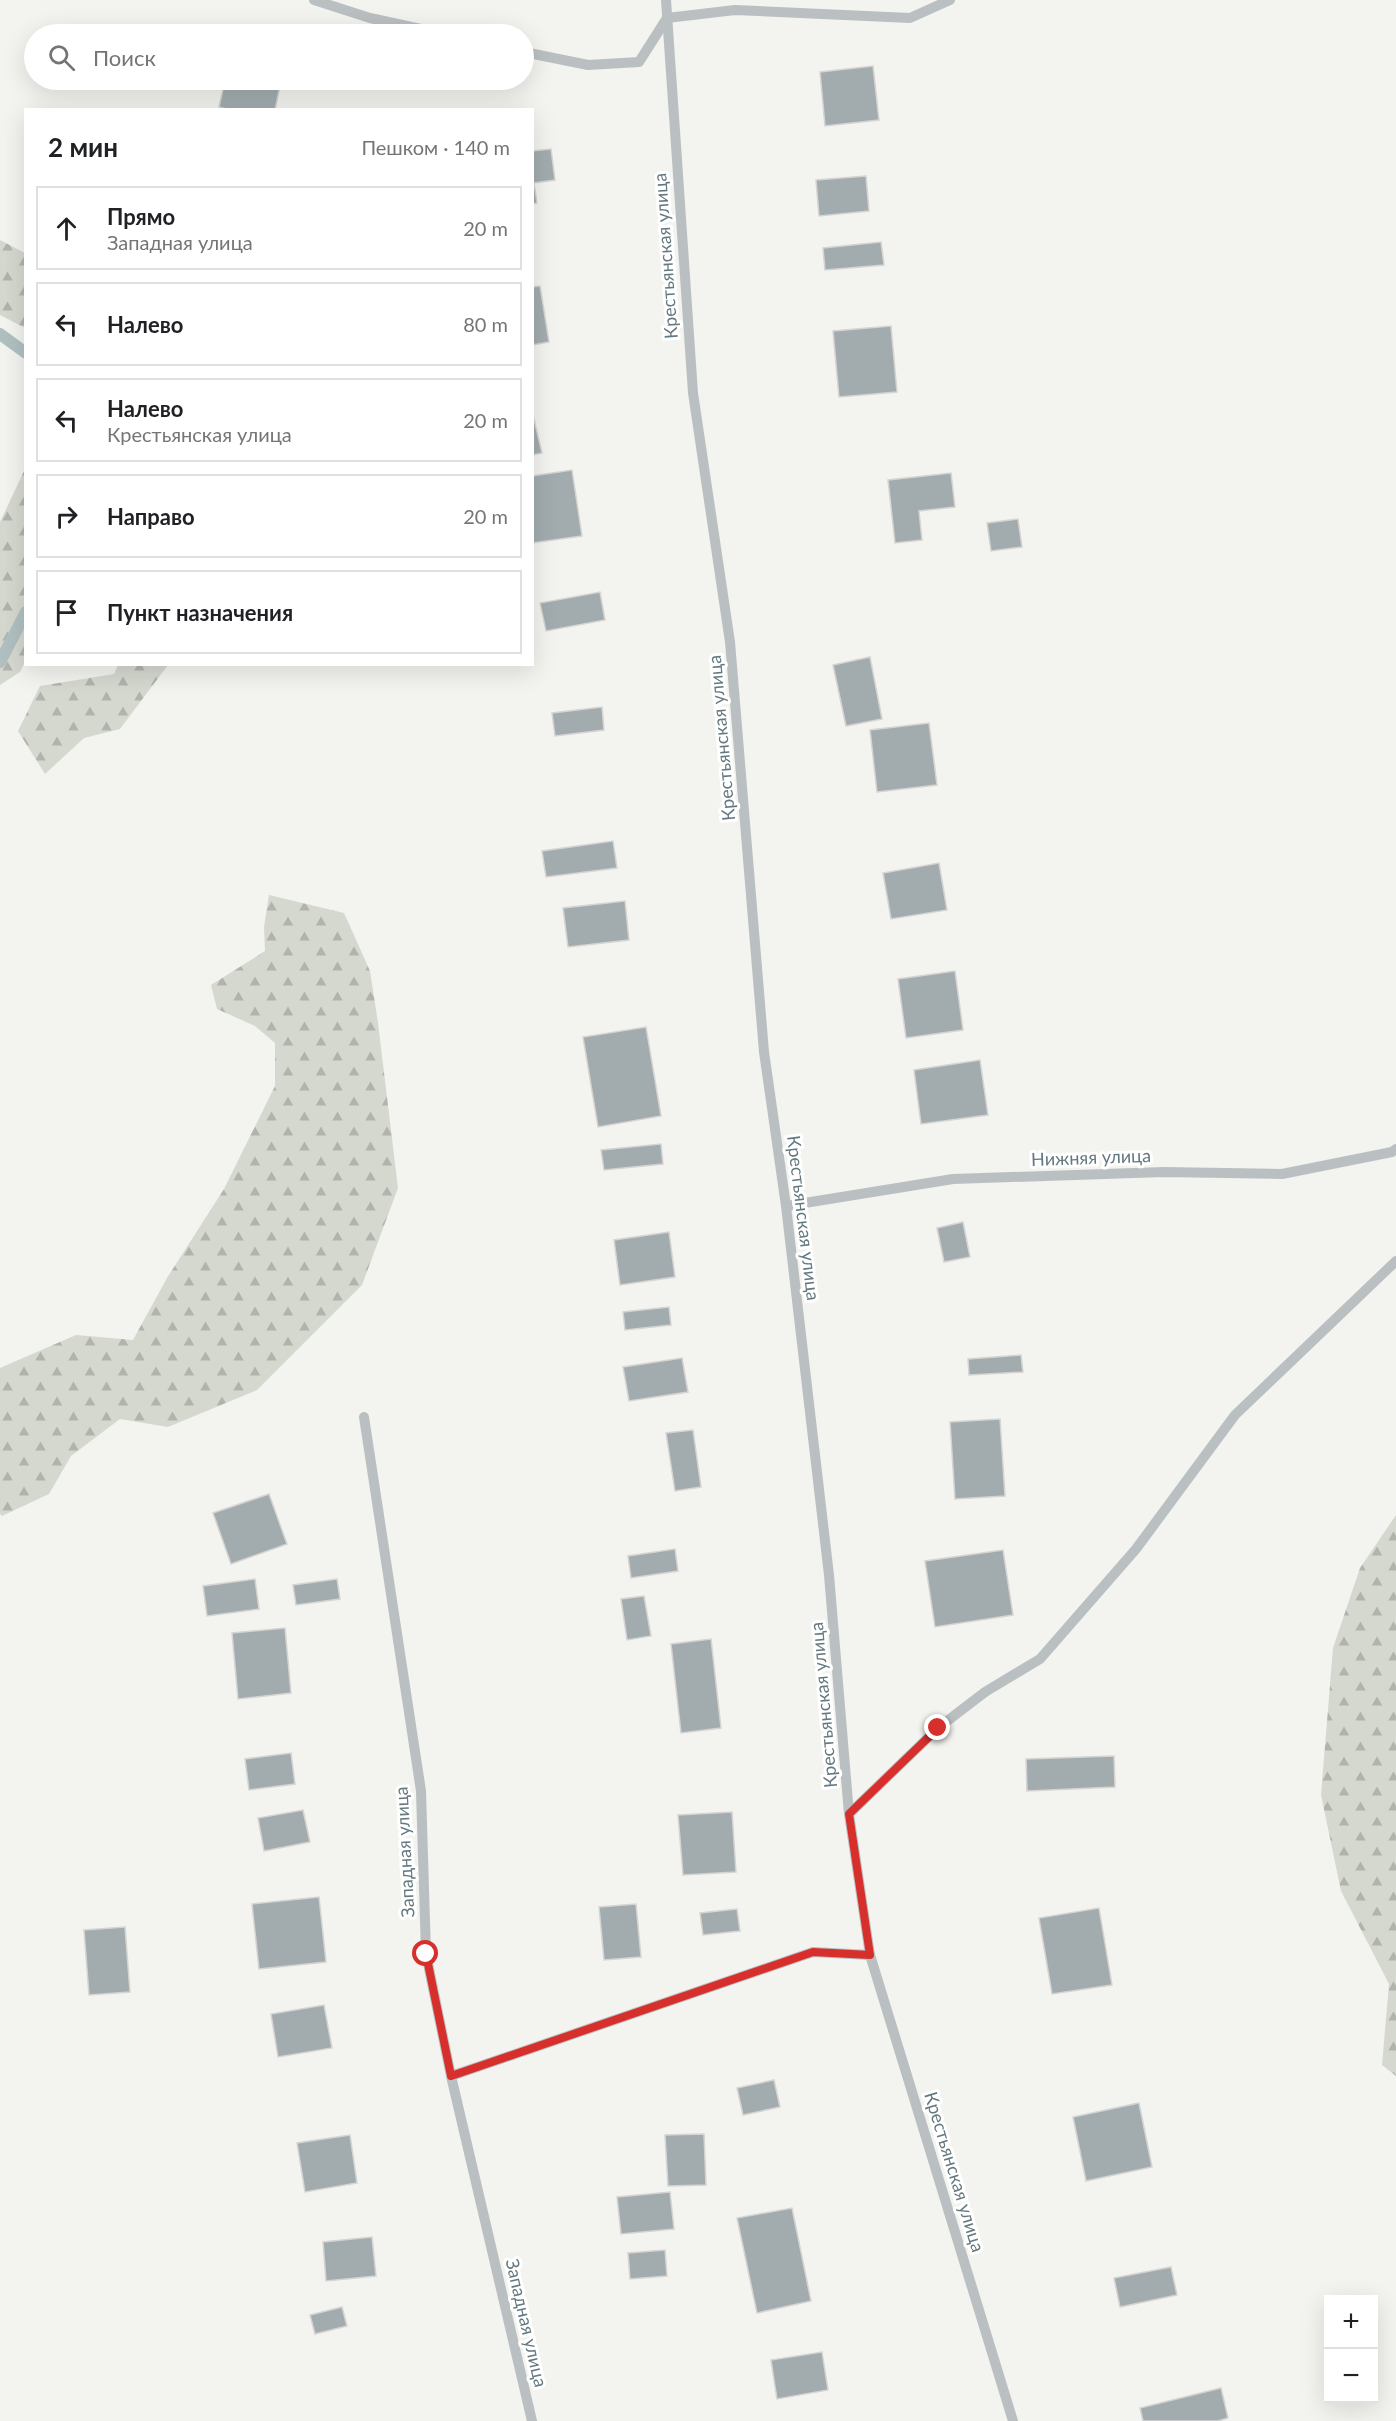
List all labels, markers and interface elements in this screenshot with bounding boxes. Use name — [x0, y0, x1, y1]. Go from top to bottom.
search box — [24, 24, 534, 90]
icon: search — [45, 41, 78, 74]
text: Поиск — [93, 44, 156, 71]
text: 2 мин — [48, 131, 118, 163]
text: Пешком · 140 m — [361, 135, 510, 159]
street label: Крестьянская улица — [648, 172, 682, 340]
text: Прямо — [107, 203, 175, 230]
icon: ahead — [50, 212, 83, 245]
text: 20 m — [463, 216, 508, 240]
text: Западная улица — [107, 230, 253, 254]
icon: left — [50, 308, 83, 341]
text: Налево — [107, 311, 183, 338]
text: 80 m — [463, 312, 508, 336]
text: Налево — [107, 395, 183, 422]
icon: left — [50, 404, 83, 437]
text: 20 m — [463, 408, 508, 432]
text: Крестьянская улица — [107, 422, 292, 446]
icon: right — [50, 500, 83, 533]
text: Направо — [107, 503, 195, 530]
text: 20 m — [463, 504, 508, 528]
icon: arrive — [50, 596, 83, 629]
text: Пункт назначения — [107, 599, 293, 626]
street label: Крестьянская улица — [703, 654, 739, 822]
street label: Крестьянская улица — [783, 1134, 825, 1302]
street label: Нижняя улица — [1031, 1144, 1151, 1170]
street label: Крестьянская улица — [805, 1621, 841, 1789]
route end — [924, 1714, 950, 1740]
street label: Западная улица — [390, 1786, 418, 1918]
route start — [412, 1940, 438, 1966]
street label: Крестьянская улица — [920, 2089, 990, 2254]
street label: Западная улица — [502, 2256, 552, 2389]
map controls — [1324, 2295, 1378, 2403]
button: + — [1324, 2295, 1378, 2349]
button: − — [1324, 2349, 1378, 2403]

